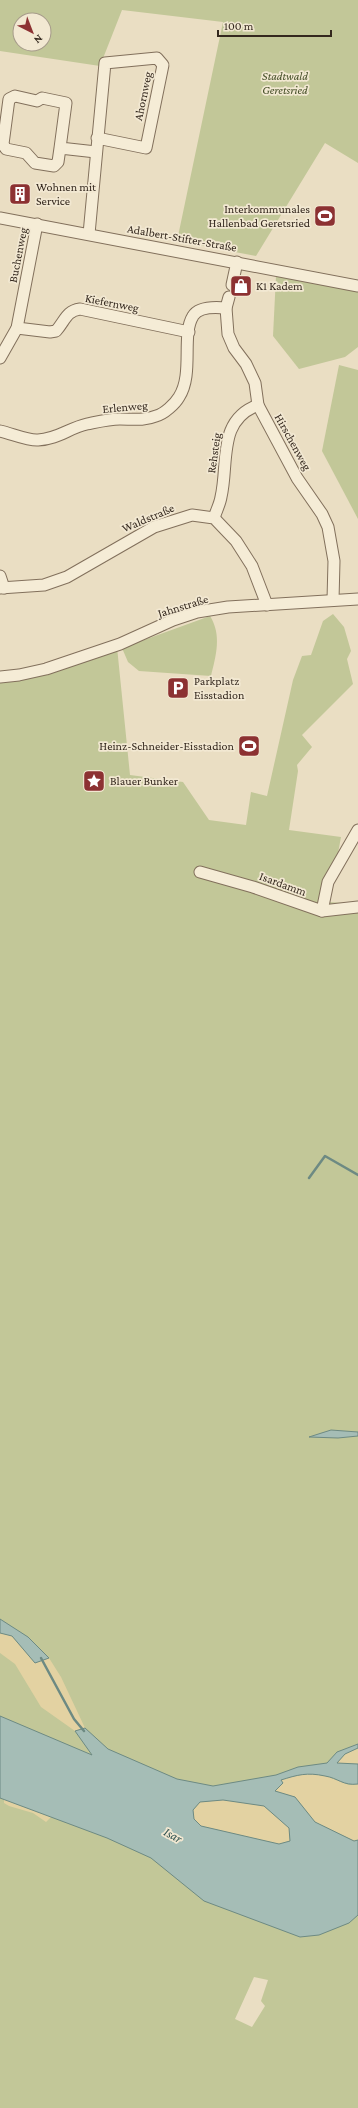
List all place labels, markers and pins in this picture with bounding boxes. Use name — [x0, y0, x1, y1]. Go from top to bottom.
place label: Wohnen mit Service — [36, 180, 97, 208]
building icon: Wohnen mit Service — [7, 181, 33, 207]
place label: Interkommunales Hallenbad Geretsried — [209, 202, 311, 230]
sports icon: Interkommunales Hallenbad Geretsried — [312, 203, 338, 229]
shop icon: K1 Kadem — [228, 273, 254, 299]
place label: K1 Kadem — [256, 279, 303, 293]
place label: Parkplatz Eisstadion — [194, 674, 245, 702]
parking icon: Parkplatz Eisstadion — [165, 675, 191, 701]
sports icon: Heinz-Schneider-Eisstadion — [236, 733, 262, 759]
place label: Heinz-Schneider-Eisstadion — [99, 739, 235, 753]
place icon: Blauer Bunker — [81, 768, 107, 794]
place label: Blauer Bunker — [110, 774, 179, 788]

